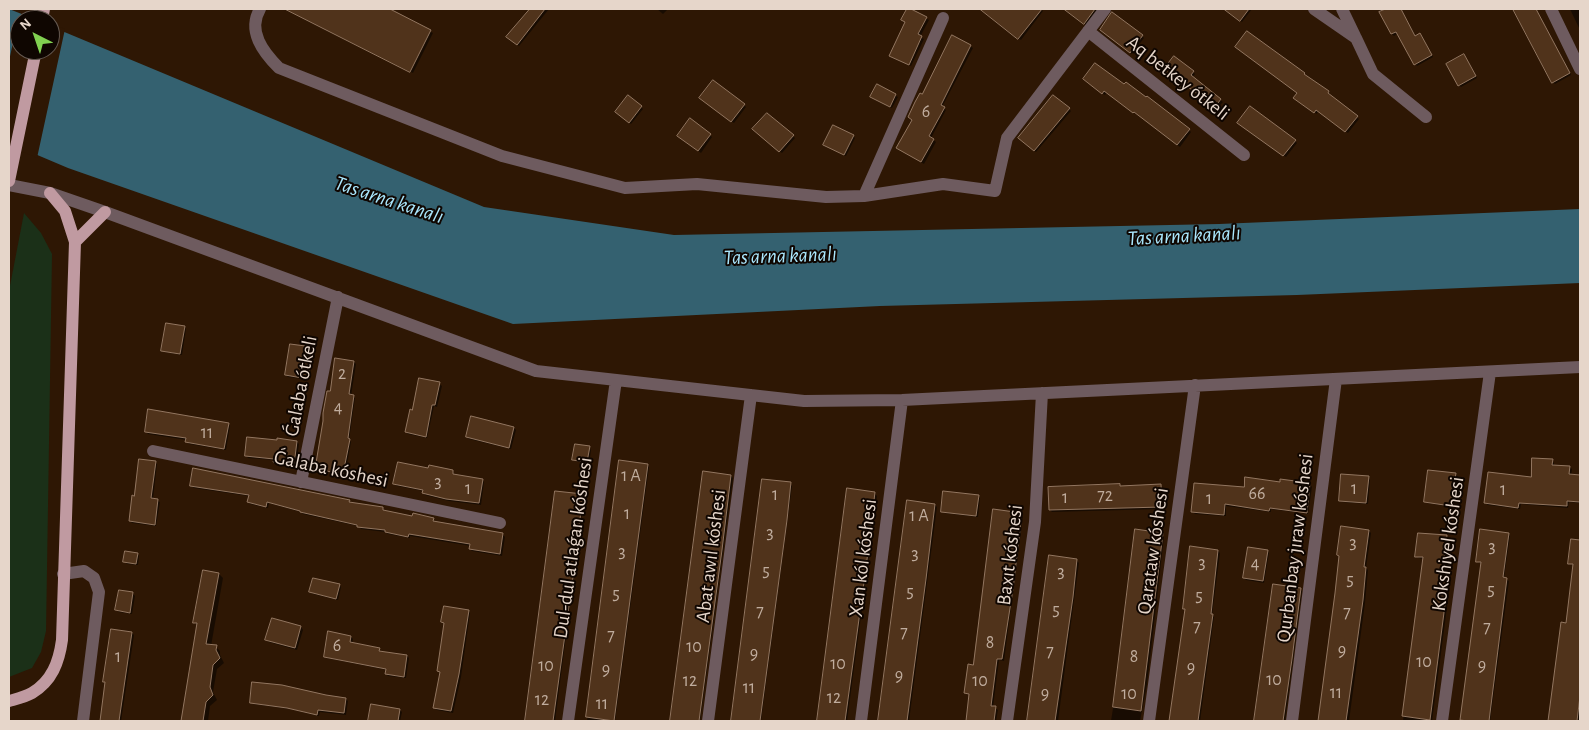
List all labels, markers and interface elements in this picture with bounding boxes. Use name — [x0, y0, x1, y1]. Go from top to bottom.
north arrow — [10, 10, 60, 60]
text: N — [18, 16, 34, 33]
street label: Aq betkey ótkeli — [1122, 30, 1234, 126]
house number: 6 — [922, 101, 930, 123]
water label: Tas arna kanalı — [331, 171, 447, 229]
water label: Tas arna kanalı — [1127, 220, 1241, 252]
water label: Tas arna kanalı — [723, 241, 837, 271]
street label: Ǵalaba ótkeli — [279, 334, 323, 438]
house number: 2 — [338, 363, 346, 385]
house number: 4 — [334, 397, 342, 419]
house number: 11 — [201, 422, 213, 444]
street label: Ǵalaba kóshesi — [272, 445, 390, 493]
street label: Qurbanbay jıraw kóshesi — [1272, 452, 1318, 644]
street label: Dul-dul atlaǵan kóshesi — [548, 456, 598, 640]
house number: 1 А — [621, 465, 641, 487]
house number: 3 — [434, 471, 442, 493]
street label: Kokshiyel kóshesi — [1427, 475, 1469, 613]
house number: 1 — [465, 478, 471, 500]
house number: 1 — [1351, 478, 1357, 500]
house number: 1 — [1500, 479, 1506, 501]
house number: 66 — [1249, 483, 1265, 505]
house number: 1 — [772, 484, 778, 506]
house number: 72 — [1097, 485, 1113, 507]
street label: Qarataw kóshesi — [1132, 486, 1174, 616]
house number: 1 — [1062, 487, 1068, 509]
street label: Abat awıl kóshesi — [691, 488, 731, 624]
house number: 1 — [1206, 488, 1212, 510]
street label: Xan kól kóshesi — [844, 497, 882, 619]
house number: 1 — [624, 503, 630, 525]
street label: Baxıt kóshesi — [992, 503, 1028, 607]
house number: 1 А — [909, 505, 929, 527]
house number: 3 — [766, 522, 774, 544]
house number: 3 — [1349, 532, 1357, 554]
house number: 3 — [1488, 536, 1496, 558]
house number: 3 — [618, 541, 626, 563]
house number: 3 — [911, 543, 919, 565]
house number: 3 — [1198, 552, 1206, 574]
house number: 4 — [1251, 553, 1259, 575]
house number: 5 — [762, 560, 770, 582]
house number: 3 — [1057, 561, 1065, 583]
house number: 5 — [1346, 569, 1354, 591]
house number: 5 — [1487, 579, 1495, 601]
house number: 5 — [906, 581, 914, 603]
house number: 5 — [612, 583, 620, 605]
house number: 5 — [1195, 585, 1203, 607]
house number: 5 — [1052, 599, 1060, 621]
house number: 7 — [756, 601, 764, 623]
house number: 7 — [1343, 602, 1351, 624]
house number: 7 — [1193, 616, 1201, 638]
house number: 7 — [1483, 617, 1491, 639]
house number: 7 — [900, 622, 908, 644]
house number: 7 — [607, 625, 615, 647]
house number: 8 — [986, 632, 994, 654]
house number: 6 — [333, 635, 341, 657]
house number: 10 — [686, 636, 702, 658]
house number: 9 — [1338, 640, 1346, 662]
house number: 7 — [1046, 641, 1054, 663]
house number: 9 — [750, 643, 758, 665]
house number: 1 — [115, 646, 121, 668]
house number: 8 — [1130, 646, 1138, 668]
house number: 10 — [1416, 651, 1432, 673]
house number: 10 — [830, 653, 846, 675]
house number: 10 — [538, 655, 554, 677]
house number: 9 — [1478, 655, 1486, 677]
house number: 9 — [1187, 657, 1195, 679]
house number: 9 — [602, 659, 610, 681]
house number: 9 — [895, 665, 903, 687]
house number: 10 — [1266, 669, 1282, 691]
house number: 12 — [683, 670, 697, 692]
house number: 10 — [972, 670, 988, 692]
house number: 11 — [743, 677, 755, 699]
house number: 11 — [1330, 682, 1342, 704]
house number: 9 — [1041, 683, 1049, 705]
house number: 10 — [1121, 683, 1137, 705]
house number: 12 — [827, 687, 841, 709]
house number: 12 — [535, 689, 549, 711]
house number: 11 — [596, 693, 608, 715]

